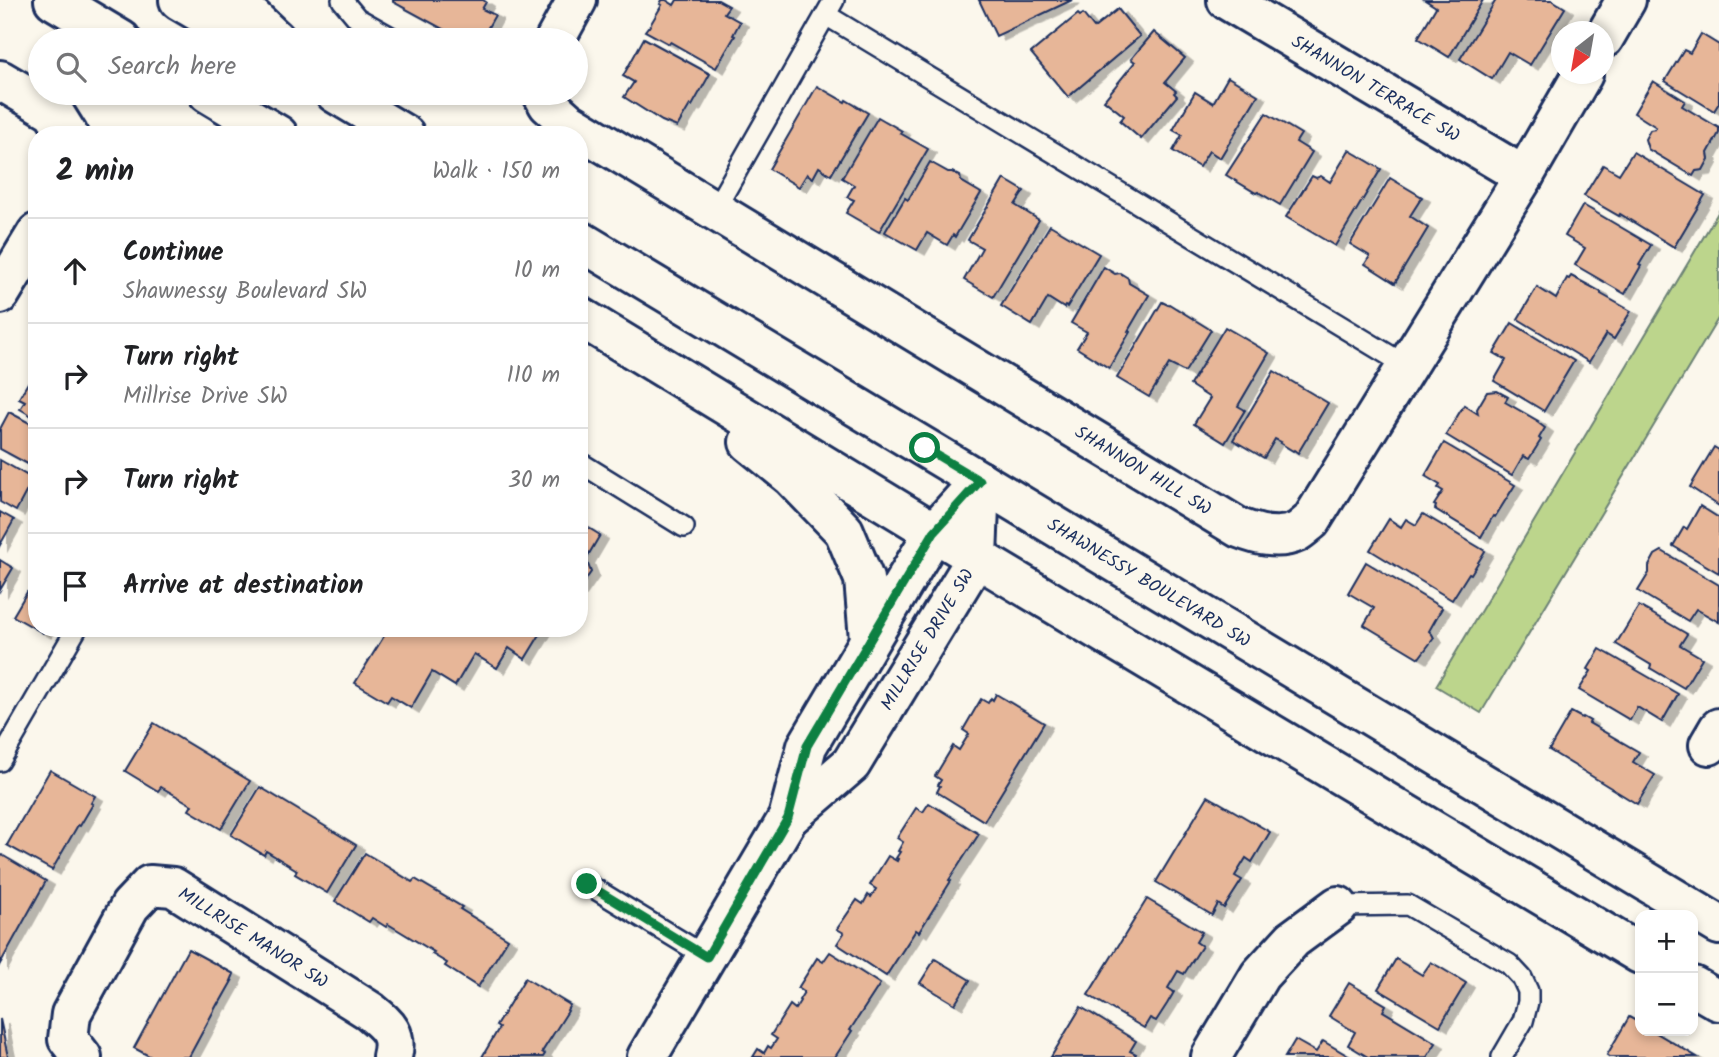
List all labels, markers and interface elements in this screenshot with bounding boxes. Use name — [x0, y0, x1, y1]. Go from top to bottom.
north arrow — [1551, 21, 1614, 84]
search box — [28, 28, 588, 105]
street label: SHANNON TERRACE SW — [1285, 28, 1465, 151]
text: Search here — [108, 46, 236, 88]
icon: search — [52, 48, 90, 86]
text: 2 min — [56, 148, 134, 196]
text: Walk · 150 m — [432, 154, 560, 190]
text: Continue — [123, 232, 224, 274]
icon: ahead — [56, 252, 94, 290]
text: 10 m — [514, 253, 560, 289]
text: Shawnessy Boulevard SW — [123, 274, 367, 310]
text: Turn right — [123, 337, 239, 379]
icon: right — [56, 357, 94, 395]
text: 110 m — [507, 358, 560, 394]
text: Millrise Drive SW — [123, 379, 288, 415]
street label: SHANNON HILL SW — [1069, 419, 1217, 524]
route start — [909, 432, 940, 463]
text: Turn right — [123, 460, 239, 502]
icon: right — [56, 462, 94, 500]
text: 30 m — [508, 463, 560, 499]
street label: SHAWNESSY BOULEVARD SW — [1041, 511, 1256, 656]
street label: MILLRISE DRIVE SW — [874, 563, 983, 717]
text: Arrive at destination — [123, 565, 363, 607]
icon: arrive — [56, 567, 94, 605]
route end — [571, 868, 602, 899]
street label: MILLRISE MANOR SW — [172, 881, 333, 997]
map controls — [1635, 910, 1698, 1036]
button: + — [1635, 910, 1698, 973]
button: − — [1635, 973, 1698, 1036]

